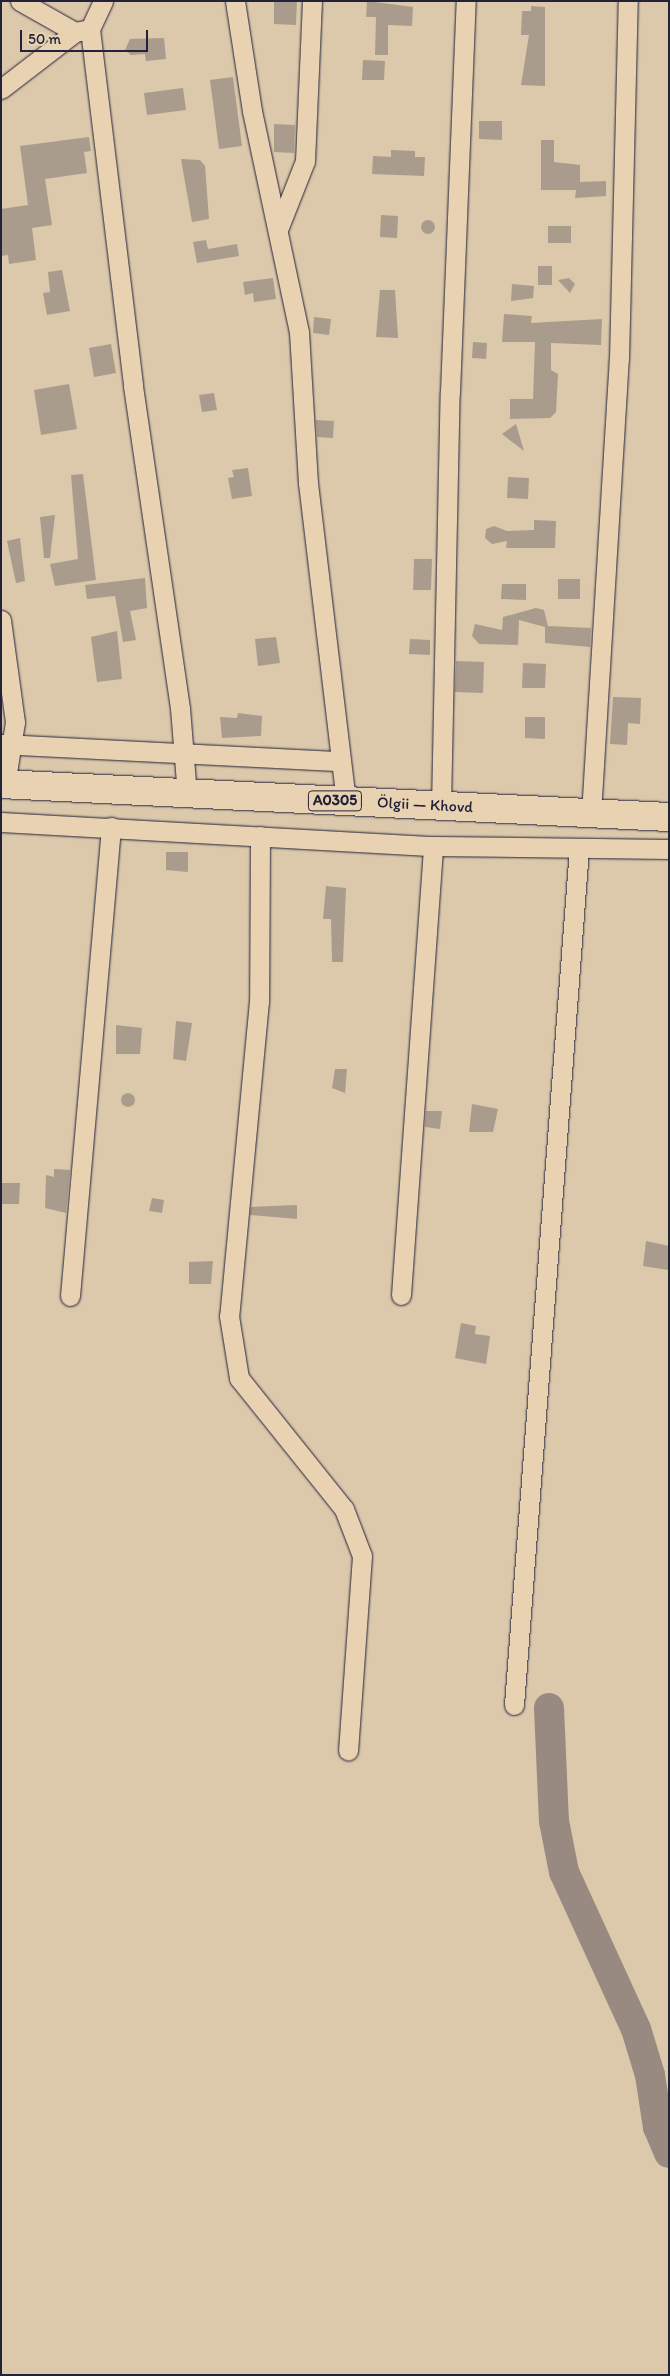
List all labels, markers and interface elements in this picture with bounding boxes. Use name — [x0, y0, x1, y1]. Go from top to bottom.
scale bar — [22, 20, 150, 52]
text: 50 m — [28, 30, 61, 48]
road number: A0305 — [308, 788, 362, 814]
street label: Ölgii — Khovd — [376, 793, 474, 817]

